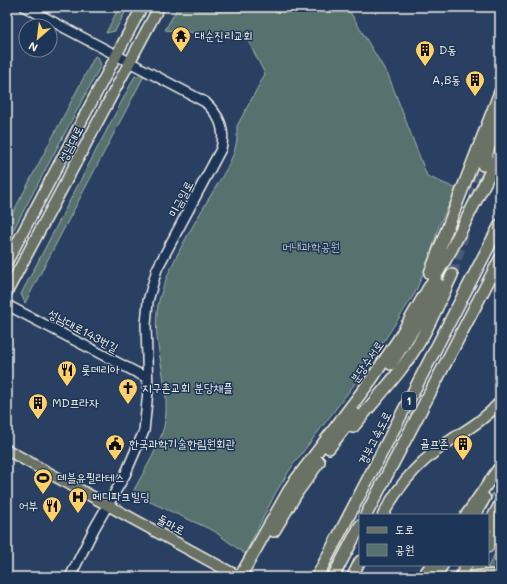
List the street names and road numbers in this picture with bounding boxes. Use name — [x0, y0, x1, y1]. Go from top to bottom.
street label: 성남대로 — [54, 123, 86, 164]
street label: 미금일로 — [164, 178, 196, 219]
street label: 성남대로143번길 — [46, 305, 122, 356]
street label: 분당수서로 — [346, 337, 387, 386]
road number: 1 — [402, 392, 416, 410]
street label: 경부고속도로 — [354, 408, 394, 467]
street label: 돌마로 — [155, 510, 188, 538]

